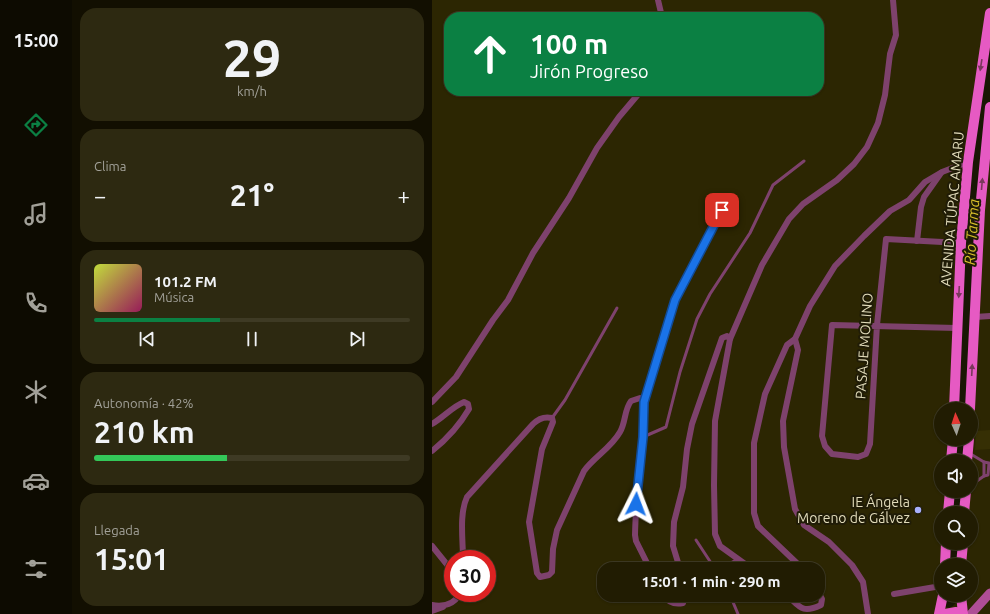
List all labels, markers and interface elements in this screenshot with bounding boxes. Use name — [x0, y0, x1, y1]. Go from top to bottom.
icon: ahead — [464, 28, 516, 80]
text: 100 m — [530, 28, 608, 59]
text: 29 — [223, 29, 281, 87]
text: 15:00 — [13, 30, 59, 50]
one-way arrow — [978, 59, 984, 71]
text: Jirón Progreso — [530, 61, 649, 81]
text: km/h — [237, 84, 267, 98]
icon: directions — [22, 111, 50, 139]
street label: AVENIDA TÚPAC AMARU — [936, 131, 967, 287]
text: Clima — [94, 159, 126, 173]
text: 21° — [230, 178, 274, 212]
one-way arrow — [979, 178, 985, 190]
text: − — [94, 183, 106, 208]
text: + — [398, 183, 410, 208]
pin — [705, 193, 739, 227]
water label: Río Tarma — [961, 198, 982, 266]
icon: arrive — [711, 199, 733, 221]
icon: music — [22, 200, 50, 228]
text: 101.2 FM — [154, 273, 217, 290]
one-way arrow — [955, 286, 962, 298]
icon: phone — [22, 289, 50, 317]
text: Música — [154, 290, 194, 304]
street label: PASAJE MOLINO — [852, 292, 876, 400]
icon: previous — [136, 328, 158, 350]
icon: pause — [241, 328, 263, 350]
icon: next — [346, 328, 368, 350]
one-way arrow — [969, 364, 976, 376]
icon: climate — [22, 378, 50, 406]
text: Autonomía · 42% — [94, 396, 193, 410]
north arrow — [934, 402, 978, 446]
map controls — [934, 402, 978, 602]
text: 210 km — [94, 415, 195, 449]
button: sound — [934, 454, 978, 498]
icon: car — [22, 467, 50, 495]
position arrow — [615, 483, 657, 525]
place label: IE Ángela Moreno de Gálvez — [797, 493, 910, 526]
marker: IE Ángela Moreno de Gálvez — [913, 505, 923, 515]
button: search — [934, 506, 978, 550]
text: Llegada — [94, 523, 140, 537]
text: 15:01 — [94, 542, 169, 576]
speed limit sign: 30 — [444, 550, 496, 602]
icon: filters — [22, 555, 50, 583]
button: layers — [934, 558, 978, 602]
text: 15:01 · 1 min · 290 m — [642, 573, 780, 590]

